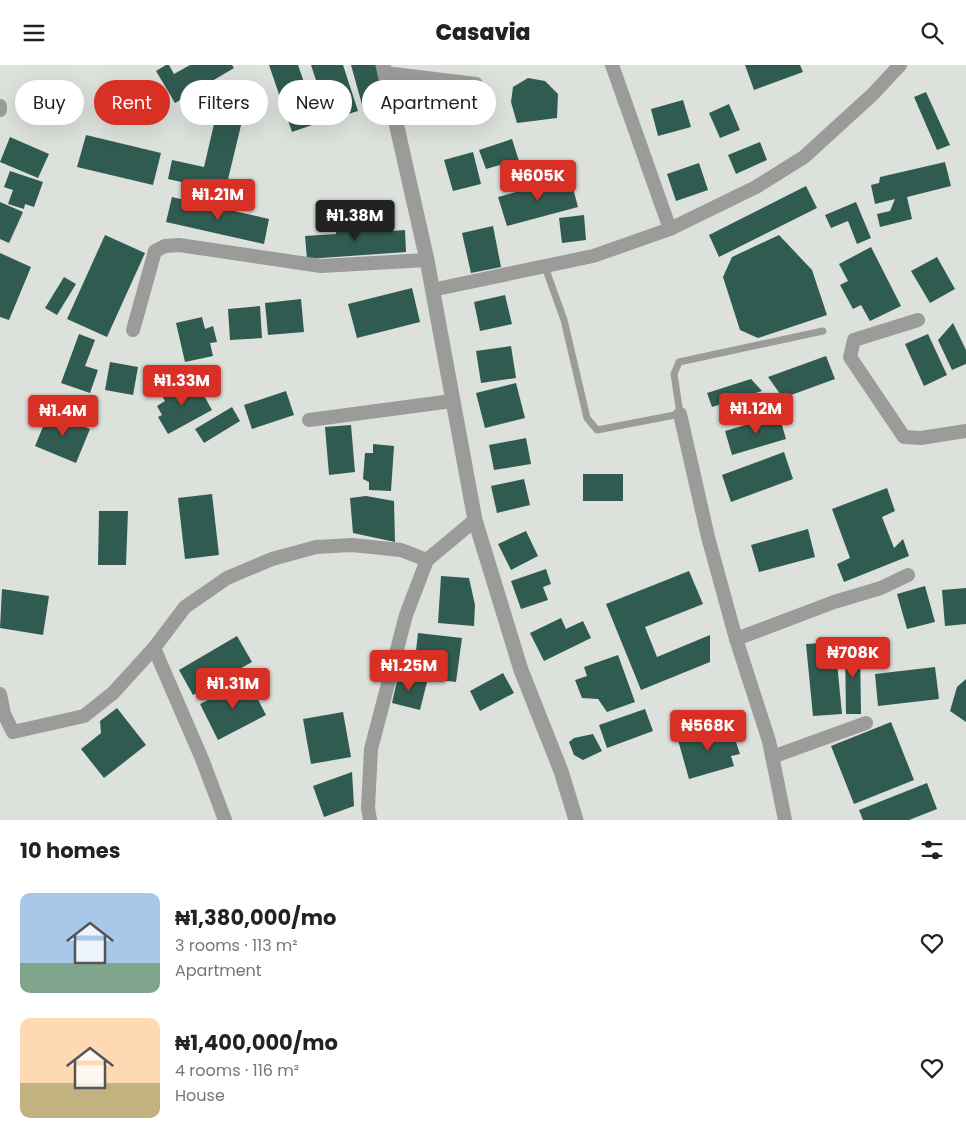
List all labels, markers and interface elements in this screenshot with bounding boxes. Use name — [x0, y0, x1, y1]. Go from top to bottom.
text: Casavia — [435, 17, 531, 48]
icon: menu — [20, 19, 48, 47]
icon: search — [918, 19, 946, 47]
chip: Buy — [15, 80, 84, 125]
chip: Rent — [94, 80, 170, 125]
chip: Filters — [180, 80, 268, 125]
chip: New — [278, 80, 352, 125]
chip: Apartment — [362, 80, 496, 125]
pin: ₦605K — [503, 159, 573, 202]
text: ₦605K — [511, 164, 565, 187]
pin: ₦1.21M — [177, 179, 259, 221]
text: ₦1.21M — [192, 183, 244, 206]
pin: ₦1.38M — [314, 199, 396, 242]
text: ₦1.38M — [327, 204, 383, 227]
pin: ₦1.33M — [141, 365, 223, 407]
text: ₦1.33M — [154, 369, 210, 392]
pin: ₦1.12M — [715, 393, 797, 435]
pin: ₦1.4M — [28, 395, 98, 437]
text: ₦1.12M — [730, 397, 782, 420]
text: ₦1.4M — [39, 399, 87, 422]
pin: ₦708K — [818, 637, 888, 679]
text: ₦708K — [827, 641, 879, 664]
pin: ₦1.25M — [368, 649, 450, 692]
text: ₦1.25M — [381, 654, 437, 677]
pin: ₦1.31M — [192, 667, 274, 710]
text: ₦1.31M — [207, 672, 259, 695]
pin: ₦568K — [673, 709, 743, 752]
text: ₦568K — [681, 714, 735, 737]
text: 10 homes — [20, 836, 120, 865]
icon: filters — [918, 836, 946, 864]
text: ₦1,380,000/mo — [175, 903, 336, 932]
icon: home — [60, 913, 120, 973]
icon: heart — [918, 929, 946, 957]
text: 3 rooms · 113 m² — [175, 934, 298, 957]
text: Apartment — [175, 959, 262, 982]
text: ₦1,400,000/mo — [175, 1028, 338, 1057]
icon: home — [60, 1038, 120, 1098]
icon: heart — [918, 1054, 946, 1082]
text: 4 rooms · 116 m² — [175, 1059, 299, 1082]
text: House — [175, 1084, 225, 1107]

